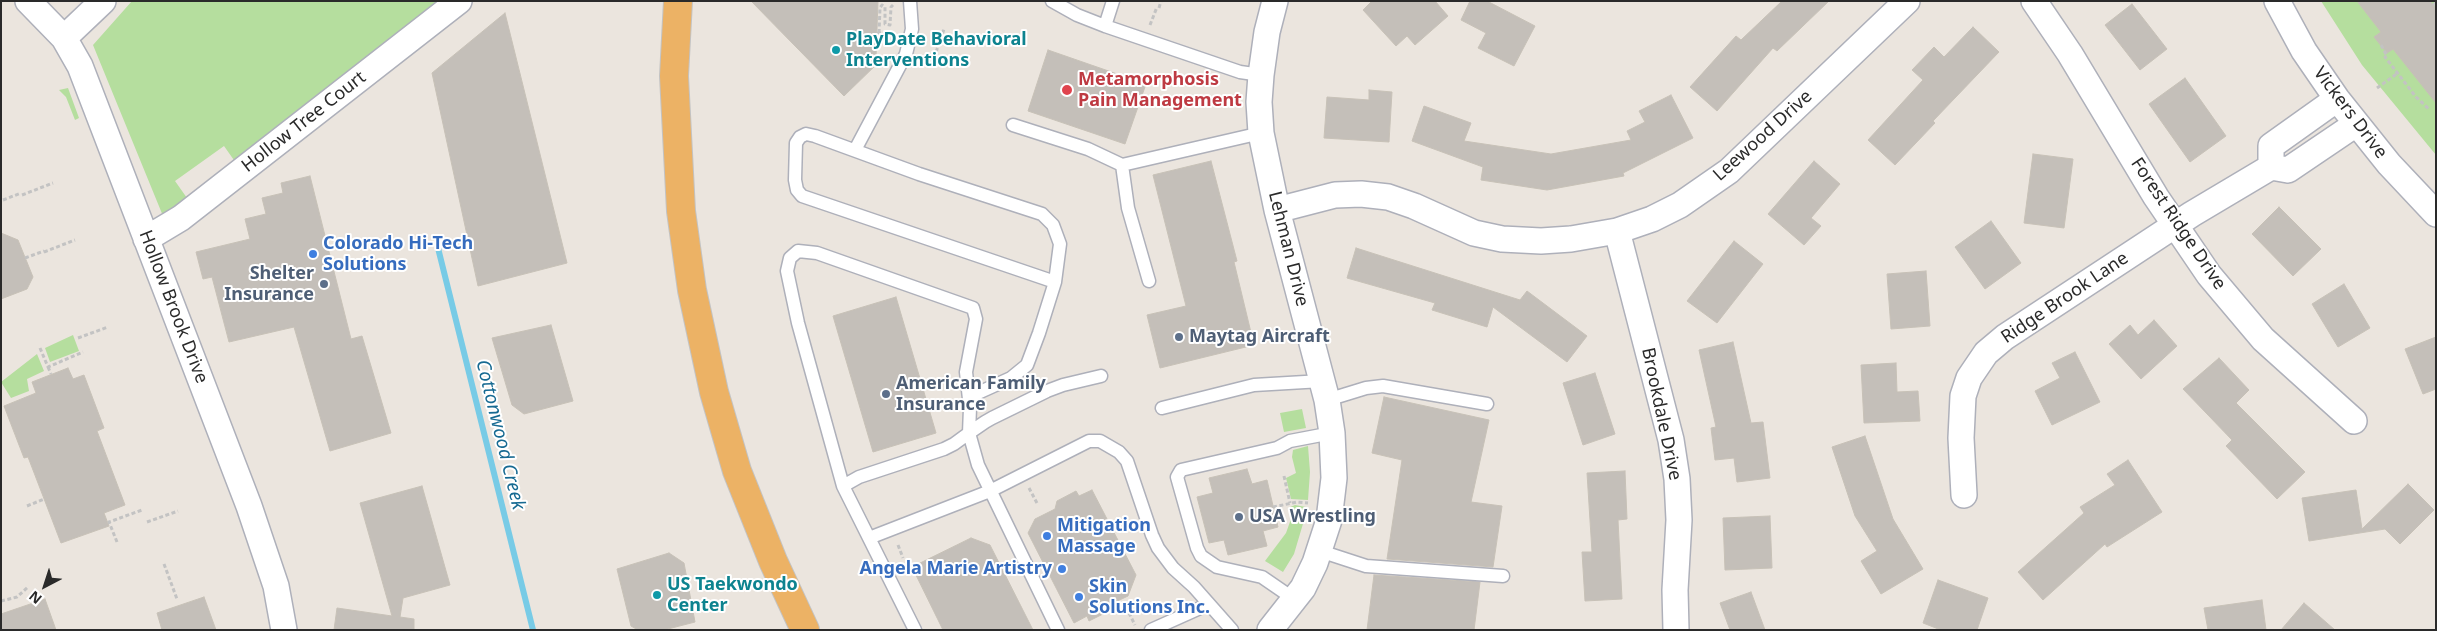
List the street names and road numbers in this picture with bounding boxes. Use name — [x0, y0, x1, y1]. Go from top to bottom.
street label: Vickers Drive — [2309, 63, 2391, 163]
street label: Hollow Tree Court — [238, 67, 370, 177]
street label: Leewood Drive — [1709, 86, 1817, 186]
street label: Forest Ridge Drive — [2126, 154, 2230, 294]
street label: Lehman Drive — [1263, 189, 1313, 309]
street label: Hollow Brook Drive — [134, 227, 212, 387]
street label: Ridge Brook Lane — [1997, 248, 2133, 348]
street label: Brookdale Drive — [1636, 346, 1686, 482]

